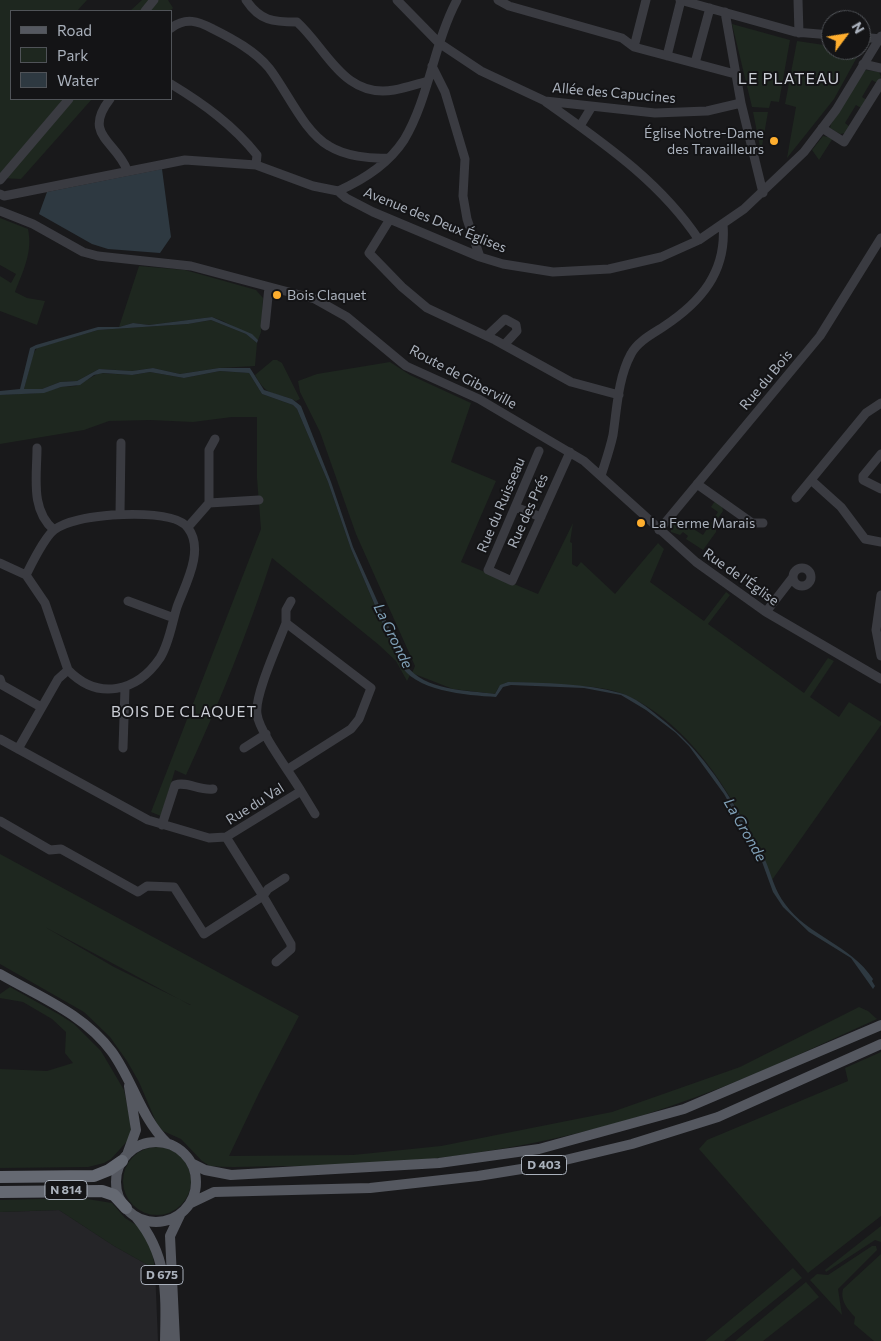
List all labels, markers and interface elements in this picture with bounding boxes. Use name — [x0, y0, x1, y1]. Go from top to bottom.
legend — [10, 10, 172, 100]
north arrow — [821, 10, 871, 60]
text: N — [848, 19, 868, 36]
text: Road — [57, 21, 92, 39]
text: Park — [57, 46, 88, 64]
district label: LE PLATEAU — [736, 69, 842, 89]
text: Water — [57, 71, 99, 89]
street label: Allée des Capucines — [551, 79, 677, 107]
place label: Église Notre-Dame des Travailleurs — [644, 125, 764, 158]
marker: Église Notre-Dame des Travailleurs — [768, 135, 780, 147]
street label: Avenue des Deux Églises — [361, 184, 509, 256]
place label: Bois Claquet — [287, 287, 367, 303]
marker: Bois Claquet — [271, 289, 283, 301]
street label: Route de Giberville — [406, 342, 520, 412]
street label: Rue du Bois — [736, 347, 796, 413]
street label: Rue du Ruisseau — [473, 455, 529, 555]
street label: Rue des Prés — [504, 471, 552, 551]
place label: La Ferme Marais — [651, 515, 755, 531]
marker: La Ferme Marais — [635, 517, 647, 529]
street label: Rue de l'Église — [700, 545, 782, 609]
water label: La Gronde — [370, 601, 416, 671]
district label: BOIS DE CLAQUET — [109, 703, 259, 721]
street label: Rue du Val — [223, 780, 287, 828]
water label: La Gronde — [720, 795, 770, 865]
road number: D 403 — [522, 1156, 566, 1174]
road number: N 814 — [45, 1180, 87, 1200]
road number: D 675 — [141, 1266, 183, 1284]

